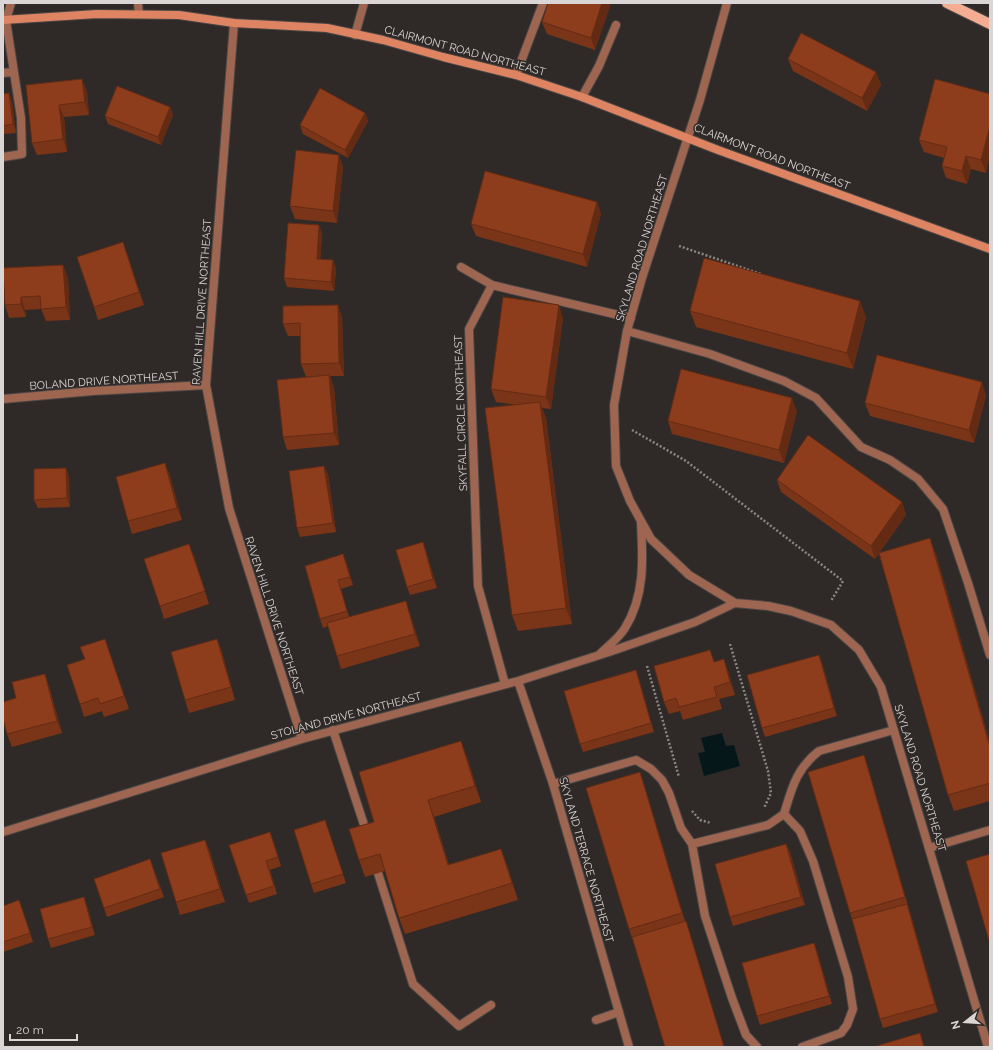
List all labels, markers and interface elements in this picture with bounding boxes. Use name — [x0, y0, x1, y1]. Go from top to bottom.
street label: CLAIRMONT ROAD NORTHEAST — [383, 23, 547, 79]
street label: CLAIRMONT ROAD NORTHEAST — [692, 121, 852, 193]
street label: SKYLAND ROAD NORTHEAST — [613, 173, 671, 323]
street label: RAVEN HILL DRIVE NORTHEAST — [190, 218, 214, 385]
street label: SKYFALL CIRCLE NORTHEAST — [452, 334, 470, 491]
street label: BOLAND DRIVE NORTHEAST — [29, 369, 179, 393]
street label: RAVEN HILL DRIVE NORTHEAST — [242, 535, 306, 697]
street label: STOLAND DRIVE NORTHEAST — [269, 690, 423, 742]
street label: SKYLAND ROAD NORTHEAST — [891, 703, 949, 853]
street label: SKYLAND TERRACE NORTHEAST — [556, 776, 616, 945]
north arrow — [945, 1002, 985, 1042]
scale bar — [10, 1016, 77, 1042]
text: N — [948, 1019, 963, 1031]
text: 20 m — [16, 1023, 44, 1037]

